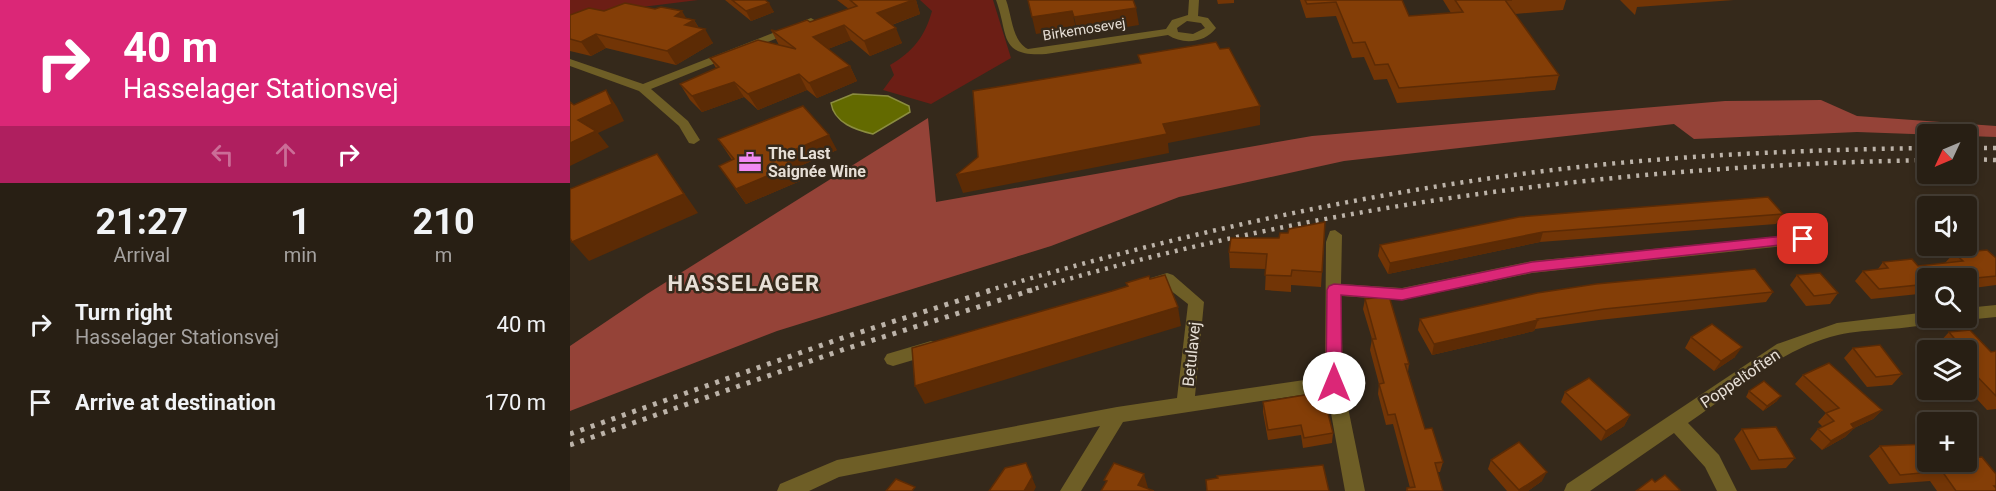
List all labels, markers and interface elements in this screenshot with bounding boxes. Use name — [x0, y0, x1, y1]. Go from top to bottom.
street label: Birkemosevej — [1041, 15, 1127, 43]
text: 40 m — [123, 23, 218, 72]
icon: right — [24, 24, 102, 102]
text: Hasselager Stationsvej — [123, 73, 399, 105]
north arrow — [1917, 124, 1977, 184]
map controls — [1917, 124, 1977, 472]
icon: left — [206, 138, 239, 171]
icon: ahead — [269, 138, 302, 171]
icon: right — [332, 138, 365, 171]
place label: The Last Saignée Wine — [768, 144, 866, 181]
office icon: The Last Saignée Wine — [737, 149, 763, 175]
button: sound — [1917, 196, 1977, 256]
text: 21:27 — [95, 201, 188, 243]
text: 1 — [290, 201, 311, 243]
text: 210 — [413, 201, 475, 243]
pin — [1777, 213, 1828, 264]
icon: arrive — [1786, 222, 1819, 255]
text: Arrival — [113, 243, 170, 267]
text: min — [284, 243, 317, 267]
text: m — [435, 243, 452, 267]
button: search — [1917, 268, 1977, 328]
district label: HASSELAGER — [667, 271, 821, 296]
text: Turn right — [75, 300, 172, 325]
icon: right — [24, 308, 57, 341]
text: 40 m — [497, 312, 546, 337]
street label: Betulavej — [1179, 321, 1204, 387]
text: Hasselager Stationsvej — [75, 325, 279, 349]
button: layers — [1917, 340, 1977, 400]
street label: Poppeltoften — [1697, 345, 1784, 412]
position arrow — [1302, 351, 1366, 415]
icon: arrive — [24, 386, 57, 419]
text: Arrive at destination — [75, 390, 276, 415]
text: 170 m — [484, 390, 546, 415]
button: + — [1917, 412, 1977, 472]

